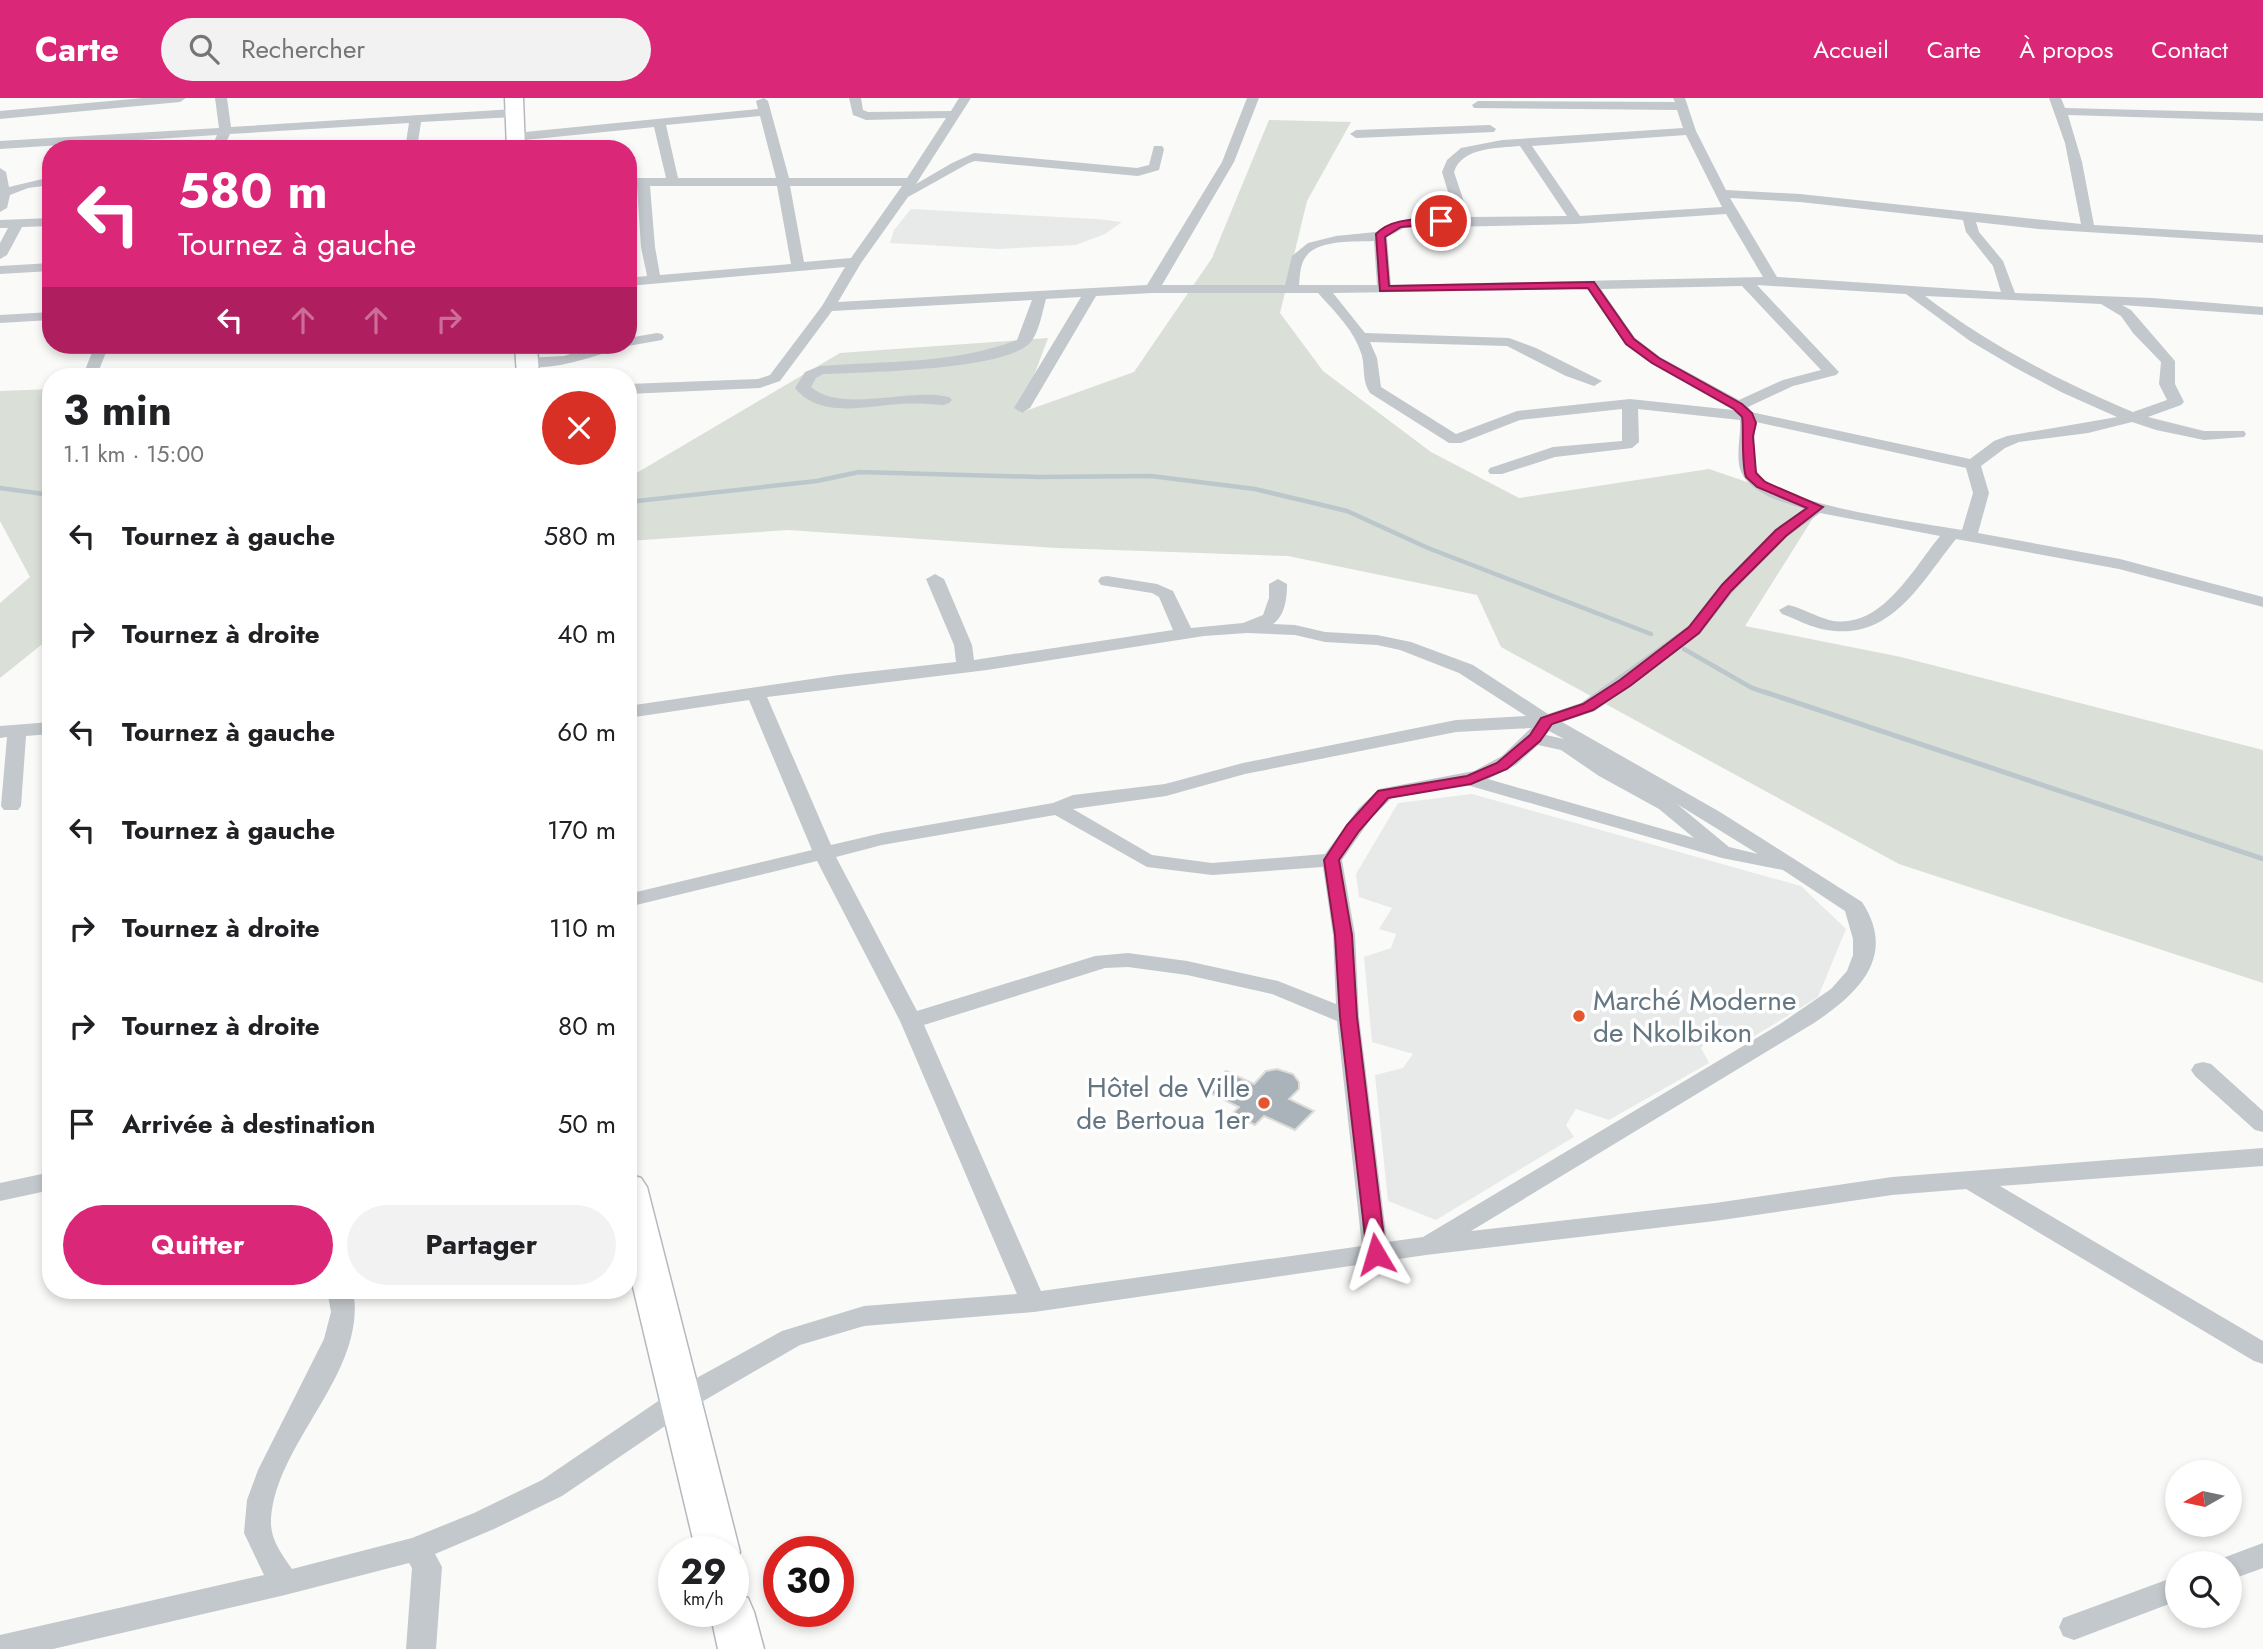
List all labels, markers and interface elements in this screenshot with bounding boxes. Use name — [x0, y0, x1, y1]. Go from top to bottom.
search box — [161, 18, 651, 81]
text: Carte — [35, 26, 119, 73]
icon: search — [185, 30, 223, 68]
text: Rechercher — [241, 30, 365, 68]
text: Accueil — [1813, 32, 1889, 67]
text: Carte — [1927, 32, 1981, 67]
text: À propos — [2019, 32, 2113, 67]
text: Contact — [2151, 32, 2228, 67]
text: 580 m — [178, 156, 328, 226]
icon: left — [63, 168, 154, 259]
pin — [1411, 191, 1471, 251]
icon: arrive — [1422, 202, 1460, 240]
text: Tournez à gauche — [178, 221, 416, 267]
icon: left — [211, 301, 249, 339]
icon: ahead — [284, 301, 322, 339]
icon: ahead — [357, 301, 395, 339]
icon: right — [430, 301, 468, 339]
text: 3 min — [63, 380, 172, 441]
button: close — [542, 391, 616, 465]
text: 1.1 km · 15:00 — [63, 437, 204, 471]
icon: left — [63, 517, 101, 555]
text: Tournez à gauche — [122, 517, 335, 555]
text: 580 m — [543, 517, 616, 555]
icon: right — [63, 615, 101, 653]
text: Tournez à droite — [122, 615, 320, 653]
text: 40 m — [557, 615, 616, 653]
icon: left — [63, 713, 101, 751]
text: Tournez à gauche — [122, 713, 335, 751]
text: 60 m — [557, 713, 616, 751]
icon: left — [63, 811, 101, 849]
text: Tournez à gauche — [122, 811, 335, 849]
text: 170 m — [547, 811, 616, 849]
icon: right — [63, 909, 101, 947]
text: Tournez à droite — [122, 909, 320, 947]
text: 110 m — [549, 909, 616, 947]
place label: Marché Moderne de Nkolbikon — [1593, 980, 1796, 1053]
icon: right — [63, 1007, 101, 1045]
text: Tournez à droite — [122, 1007, 320, 1045]
text: 80 m — [558, 1007, 616, 1045]
marker: Marché Moderne de Nkolbikon — [1571, 1008, 1587, 1024]
place label: Hôtel de Ville de Bertoua 1er — [1076, 1067, 1250, 1140]
marker: Hôtel de Ville de Bertoua 1er — [1256, 1095, 1272, 1111]
icon: arrive — [63, 1105, 101, 1143]
text: Arrivée à destination — [122, 1105, 375, 1143]
text: 50 m — [558, 1105, 616, 1143]
button: Quitter — [63, 1205, 333, 1285]
button: Partager — [347, 1205, 616, 1285]
position arrow — [1339, 1217, 1413, 1291]
north arrow — [2165, 1460, 2242, 1536]
map controls — [2165, 1460, 2242, 1628]
speed limit sign: 30 — [763, 1536, 854, 1627]
text: 29 — [680, 1547, 727, 1597]
button: search — [2165, 1551, 2242, 1628]
text: km/h — [683, 1586, 724, 1612]

